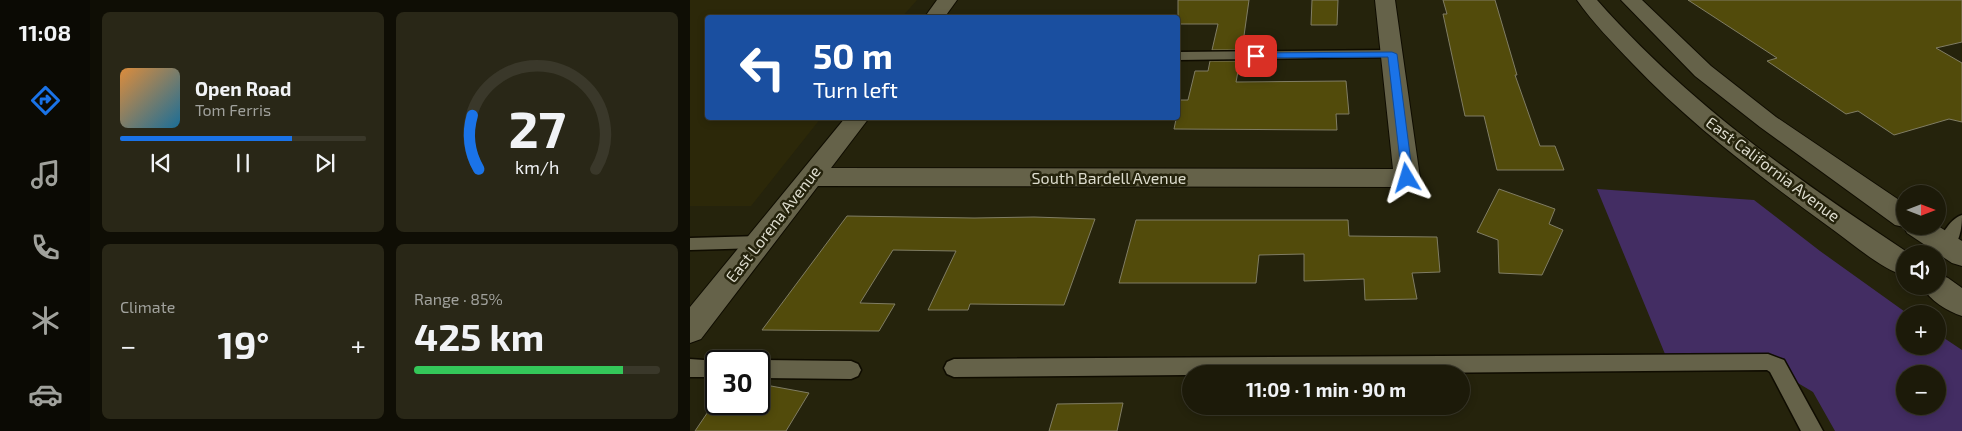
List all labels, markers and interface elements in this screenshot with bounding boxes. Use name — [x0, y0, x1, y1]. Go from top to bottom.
text: 11:08 — [19, 19, 71, 45]
text: 50 m — [813, 34, 893, 76]
icon: left — [730, 35, 795, 100]
pin — [1235, 35, 1277, 77]
icon: arrive — [1242, 42, 1270, 70]
text: Turn left — [813, 76, 898, 102]
text: Open Road — [195, 77, 291, 100]
icon: directions — [28, 83, 63, 118]
text: 27 — [508, 96, 566, 158]
text: Tom Ferris — [195, 100, 271, 119]
street label: East California Avenue — [1703, 112, 1844, 225]
icon: previous — [147, 149, 175, 177]
icon: pause — [229, 149, 257, 177]
icon: next — [311, 149, 339, 177]
position arrow — [1380, 151, 1432, 203]
text: km/h — [515, 156, 559, 178]
icon: music — [28, 157, 63, 192]
street label: East Lorena Avenue — [721, 162, 824, 286]
street label: South Bardell Avenue — [1032, 168, 1186, 187]
north arrow — [1896, 185, 1946, 235]
map controls — [1896, 185, 1946, 415]
icon: phone — [28, 230, 63, 265]
button: sound — [1896, 245, 1946, 295]
text: Range · 85% — [414, 289, 503, 308]
text: Climate — [120, 297, 175, 316]
icon: climate — [28, 303, 63, 338]
button: + — [1896, 305, 1946, 355]
text: 425 km — [414, 313, 544, 359]
text: 19° — [218, 321, 269, 367]
text: − — [120, 328, 136, 362]
text: + — [351, 328, 366, 362]
speed limit sign: 30 — [705, 350, 770, 415]
button: − — [1896, 365, 1946, 415]
icon: car — [28, 377, 63, 412]
text: 11:09 · 1 min · 90 m — [1246, 378, 1406, 401]

